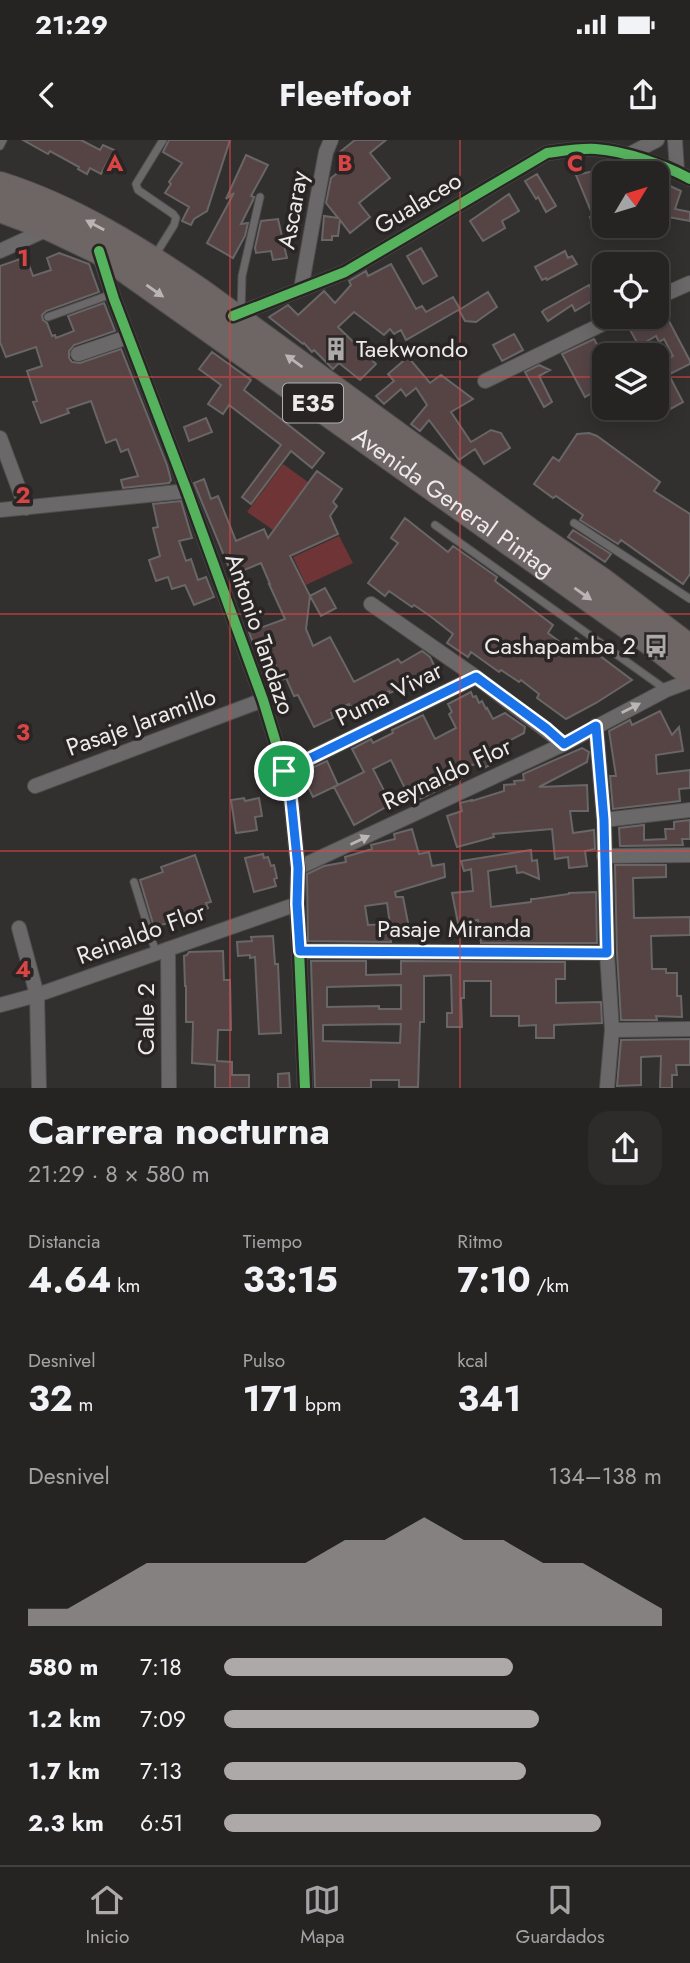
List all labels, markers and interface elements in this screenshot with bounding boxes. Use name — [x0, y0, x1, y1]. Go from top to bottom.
text: 21:29 — [35, 6, 108, 44]
text: Fleetfoot — [279, 72, 411, 118]
icon: back — [28, 76, 66, 114]
icon: share — [624, 76, 662, 114]
text: A — [106, 146, 124, 180]
text: B — [337, 146, 353, 180]
text: C — [567, 146, 583, 180]
north arrow — [592, 161, 668, 238]
map controls — [592, 161, 669, 420]
street label: Gualaceo — [367, 163, 468, 242]
street label: Ascaray — [268, 168, 317, 252]
one-way arrow — [85, 219, 104, 231]
text: 1 — [17, 241, 29, 275]
button: locate — [592, 252, 669, 329]
one-way arrow — [146, 284, 164, 298]
place label: Taekwondo — [356, 331, 468, 366]
building icon: Taekwondo — [322, 335, 350, 363]
button: layers — [592, 343, 669, 420]
one-way arrow — [286, 353, 304, 368]
road number: E35 — [283, 384, 343, 422]
street label: Avenida General Pintag — [346, 418, 562, 586]
text: 2 — [15, 478, 31, 512]
street label: Antonio Tandazo — [217, 549, 304, 719]
one-way arrow — [574, 587, 592, 601]
place label: Cashapamba 2 — [484, 628, 636, 663]
bus stop icon: Cashapamba 2 — [642, 632, 670, 660]
street label: Puma Vivar — [329, 652, 449, 735]
street label: Pasaje Jaramillo — [61, 678, 221, 765]
one-way arrow — [621, 703, 641, 714]
text: 3 — [16, 715, 30, 749]
street label: Reynaldo Flor — [377, 728, 518, 819]
pin — [254, 741, 314, 801]
icon: arrive — [265, 752, 303, 790]
one-way arrow — [350, 834, 370, 845]
street label: Reinaldo Flor — [72, 894, 211, 973]
street label: Pasaje Miranda — [377, 911, 531, 946]
text: 4 — [15, 952, 31, 986]
street label: Calle 2 — [128, 983, 163, 1055]
text: Carrera nocturna — [28, 1103, 330, 1158]
button: share — [588, 1111, 662, 1185]
text: 21:29 · 8 × 580 m — [28, 1157, 210, 1191]
text: Distancia — [28, 1228, 100, 1255]
text: Tiempo — [243, 1228, 302, 1255]
text: Ritmo — [457, 1228, 503, 1255]
text: 4.64 — [28, 1255, 112, 1305]
text: 33:15 — [243, 1255, 338, 1305]
text: 7:10 — [457, 1255, 531, 1305]
text: km — [112, 1272, 140, 1299]
text: /km — [531, 1272, 569, 1299]
text: Desnivel — [28, 1347, 96, 1374]
text: Pulso — [243, 1347, 285, 1374]
text: kcal — [457, 1347, 488, 1374]
text: 32 — [28, 1374, 73, 1424]
text: 171 — [243, 1374, 299, 1424]
text: 341 — [457, 1374, 521, 1424]
text: m — [73, 1391, 93, 1418]
text: bpm — [299, 1391, 342, 1418]
text: Desnivel — [28, 1459, 110, 1493]
text: 134–138 m — [548, 1459, 662, 1493]
text: 580 m — [28, 1650, 98, 1684]
text: 7:18 — [140, 1650, 182, 1684]
text: 1.2 km — [28, 1702, 101, 1736]
text: 7:09 — [140, 1702, 186, 1736]
text: 1.7 km — [28, 1754, 100, 1788]
text: 7:13 — [140, 1754, 182, 1788]
text: 2.3 km — [28, 1806, 104, 1840]
text: 6:51 — [140, 1806, 183, 1840]
tab: Inicio — [85, 1881, 129, 1950]
tab: Mapa — [300, 1881, 345, 1950]
tab: Guardados — [515, 1881, 605, 1950]

